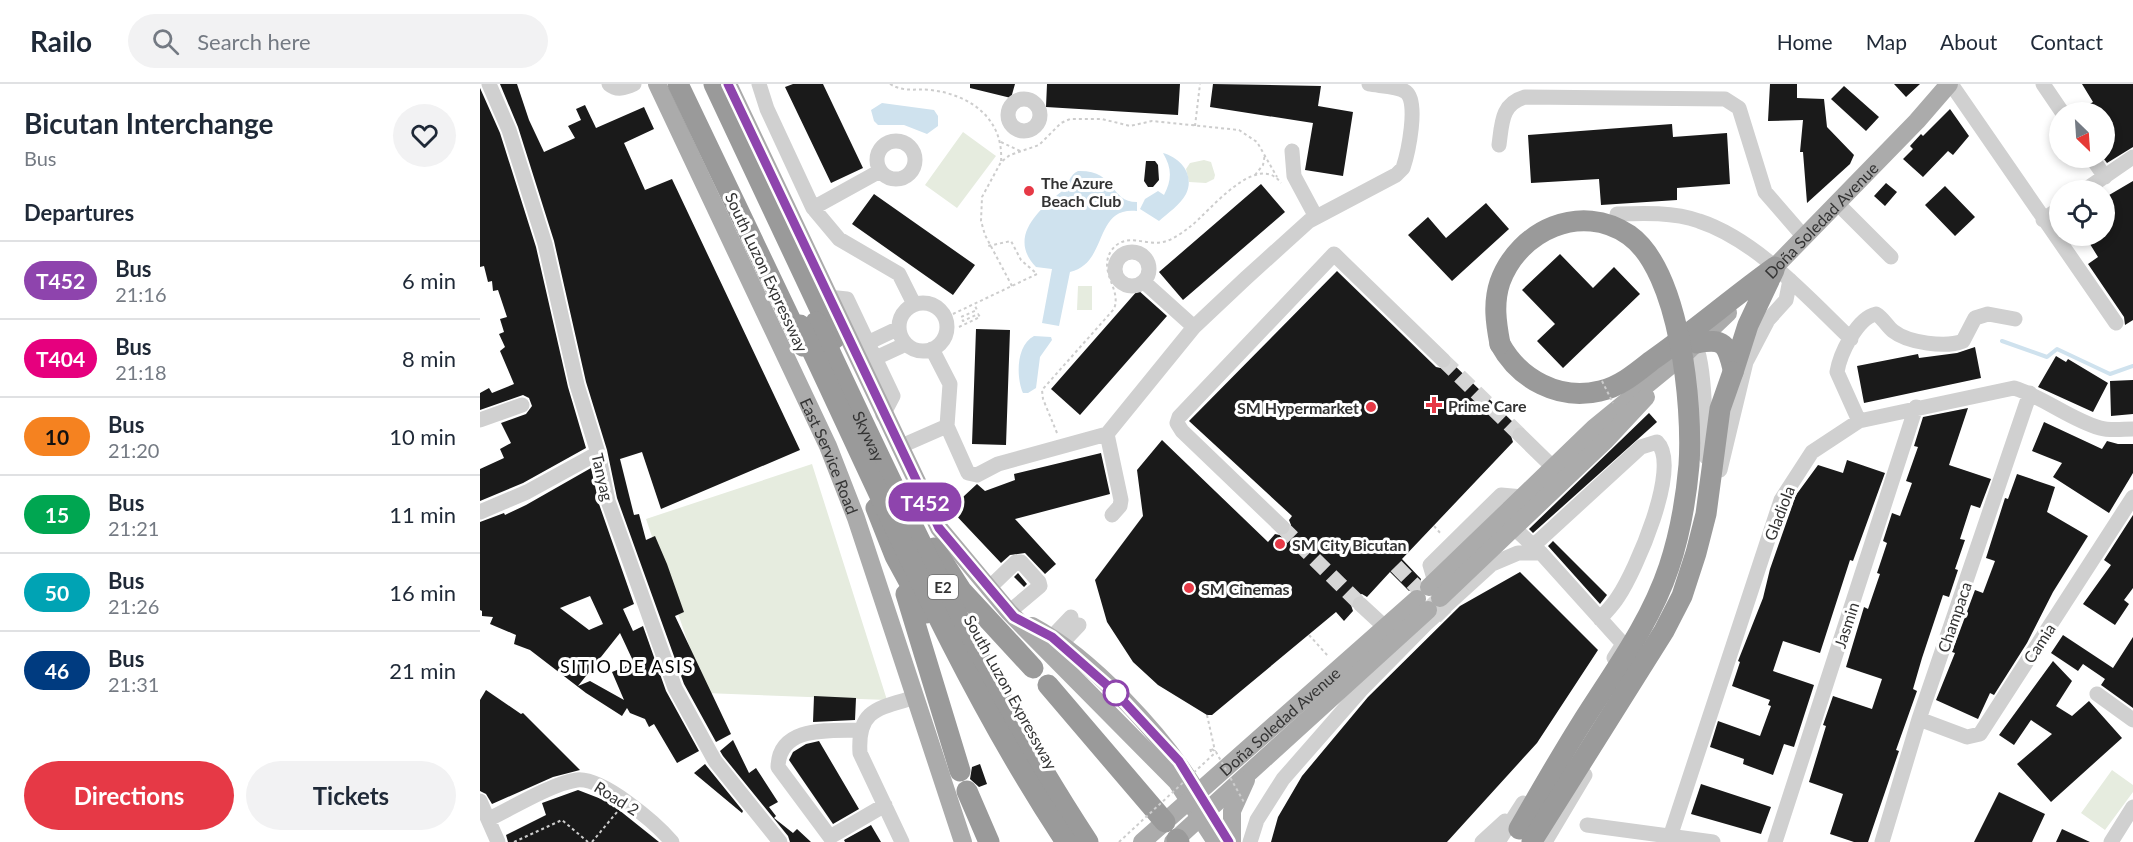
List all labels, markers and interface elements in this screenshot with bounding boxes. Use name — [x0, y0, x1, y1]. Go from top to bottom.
search box — [128, 14, 548, 68]
text: Railo — [30, 24, 92, 58]
icon: search — [149, 25, 182, 58]
text: Search here — [197, 28, 311, 55]
text: Home — [1777, 29, 1833, 54]
text: Map — [1866, 29, 1907, 54]
text: About — [1940, 29, 1997, 54]
text: Contact — [2030, 29, 2103, 54]
north arrow — [2049, 102, 2115, 168]
map controls — [2049, 102, 2115, 246]
button: heart — [393, 104, 456, 167]
text: Bicutan Interchange — [24, 106, 274, 140]
text: Bus — [24, 146, 57, 170]
street label: Doña Soledad Avenue — [1760, 158, 1882, 282]
place label: The Azure Beach Club — [1041, 173, 1121, 210]
button: locate — [2049, 180, 2115, 246]
marker: The Azure Beach Club — [1022, 184, 1036, 198]
street label: South Luzon Expressway — [722, 189, 813, 355]
text: Departures — [24, 199, 134, 226]
text: Bus — [115, 255, 152, 282]
text: 6 min — [402, 267, 456, 294]
text: T452 — [36, 268, 85, 293]
text: 21:16 — [115, 282, 167, 306]
text: Bus — [115, 333, 152, 360]
text: 8 min — [402, 345, 456, 372]
text: T404 — [36, 346, 85, 371]
text: 21:18 — [115, 360, 167, 384]
street label: East Service Road — [797, 394, 863, 516]
marker: Prime Care — [1425, 396, 1443, 414]
place label: Prime Care — [1448, 396, 1527, 415]
place label: SM Hypermarket — [1237, 398, 1359, 417]
marker: SM Hypermarket — [1364, 400, 1378, 414]
street label: Skyway — [850, 408, 890, 465]
text: Bus — [108, 411, 144, 438]
text: 10 min — [389, 423, 456, 450]
text: 10 — [45, 424, 69, 449]
text: 21:20 — [108, 438, 159, 462]
street label: Tanyag — [588, 451, 618, 503]
line badge: T452 — [883, 482, 967, 522]
street label: Gladiola — [1760, 483, 1798, 543]
text: Bus — [108, 489, 144, 516]
text: T452 — [900, 490, 950, 515]
text: 11 min — [389, 501, 456, 528]
text: 15 — [45, 502, 69, 527]
text: 21:21 — [108, 516, 159, 540]
place label: SM City Bicutan — [1292, 535, 1407, 554]
marker: SM City Bicutan — [1273, 537, 1287, 551]
text: Bus — [108, 567, 144, 594]
road number: E2 — [928, 575, 958, 599]
text: 16 min — [389, 579, 456, 606]
place label: SM Cinemas — [1201, 579, 1290, 598]
street label: Champaca — [1933, 579, 1975, 655]
text: 50 — [45, 580, 69, 605]
marker: SM Cinemas — [1182, 581, 1196, 595]
text: 21:26 — [108, 594, 159, 618]
street label: Jasmin — [1830, 600, 1862, 650]
street label: South Luzon Expressway — [961, 611, 1062, 773]
street label: Camia — [2019, 620, 2059, 666]
text: Bus — [108, 645, 144, 672]
district label: SITIO DE ASIS — [560, 655, 694, 677]
text: 21 min — [389, 657, 456, 684]
text: 46 — [45, 658, 69, 683]
street label: Doña Soledad Avenue — [1215, 663, 1343, 779]
text: 21:31 — [108, 672, 159, 696]
unlabelled marker — [1103, 680, 1129, 706]
button: Directions — [24, 761, 234, 830]
button: Tickets — [246, 761, 456, 830]
street label: Road 2 — [591, 777, 643, 819]

